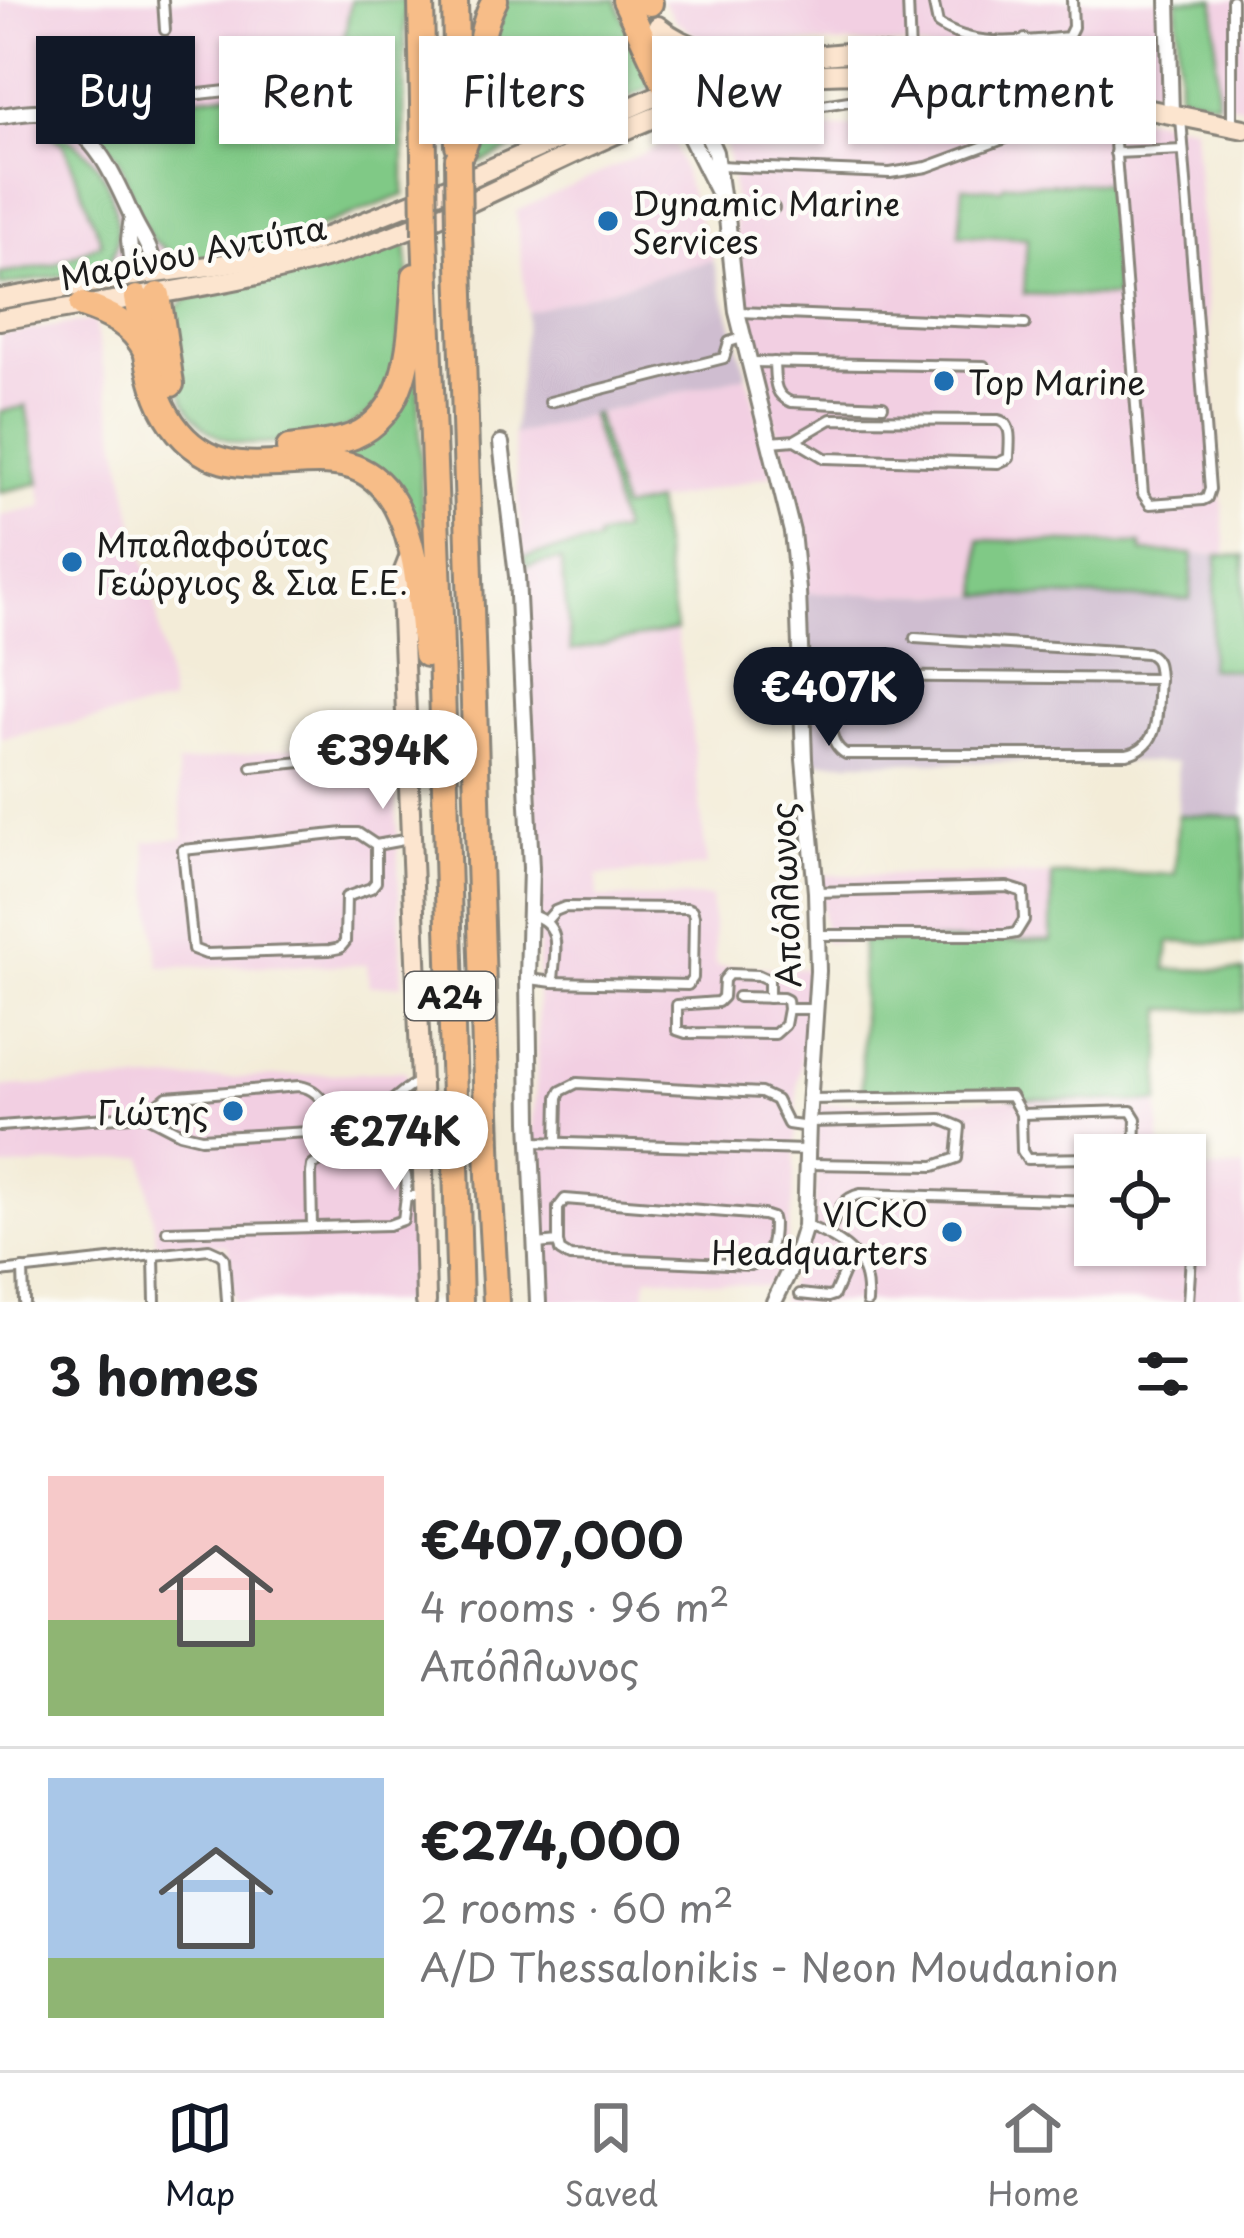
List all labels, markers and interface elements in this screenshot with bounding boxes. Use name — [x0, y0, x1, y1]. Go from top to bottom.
chip: Buy — [36, 36, 195, 144]
chip: Rent — [219, 36, 395, 144]
chip: Filters — [419, 36, 628, 144]
chip: New — [652, 36, 824, 144]
chip: Apartment — [848, 36, 1156, 144]
place label: Dynamic Marine Services — [632, 177, 900, 265]
street label: Μαρίνου Αντύπα — [55, 201, 331, 301]
marker: Dynamic Marine Services — [595, 208, 621, 234]
place label: Top Marine — [968, 356, 1146, 406]
marker: Top Marine — [931, 368, 957, 394]
place label: Μπαλαφούτας Γεώργιος & Σια Ε.Ε. — [96, 518, 408, 606]
marker: Μπαλαφούτας Γεώργιος & Σια Ε.Ε. — [59, 549, 85, 575]
pin: €407K — [745, 647, 913, 749]
text: €407K — [760, 656, 898, 715]
pin: €394K — [299, 710, 467, 812]
text: €394K — [316, 719, 450, 778]
street label: Απόλλωνος — [756, 801, 812, 989]
road number: Α24 — [405, 972, 495, 1020]
place label: Γιώτης — [97, 1086, 209, 1136]
pin: €274K — [311, 1091, 479, 1193]
marker: Γιώτης — [220, 1098, 246, 1124]
text: €274K — [329, 1100, 461, 1159]
map controls — [1074, 1134, 1206, 1266]
button: locate — [1074, 1134, 1206, 1266]
place label: VICKO Headquarters — [711, 1188, 928, 1276]
marker: VICKO Headquarters — [939, 1219, 965, 1245]
text: 3 homes — [48, 1336, 259, 1413]
icon: filters — [1130, 1341, 1196, 1407]
text: €407,000 — [420, 1499, 684, 1576]
icon: home — [144, 1524, 288, 1668]
text: 4 rooms · 96 m² — [420, 1576, 730, 1635]
text: Απόλλωνος — [420, 1635, 639, 1694]
text: €274,000 — [420, 1800, 681, 1877]
icon: home — [144, 1826, 288, 1970]
text: 2 rooms · 60 m² — [420, 1877, 734, 1936]
text: A/D Thessalonikis - Neon Moudanion — [420, 1936, 1119, 1995]
tab: Map — [165, 2095, 235, 2217]
tab: Saved — [565, 2095, 658, 2217]
tab: Home — [988, 2095, 1079, 2217]

